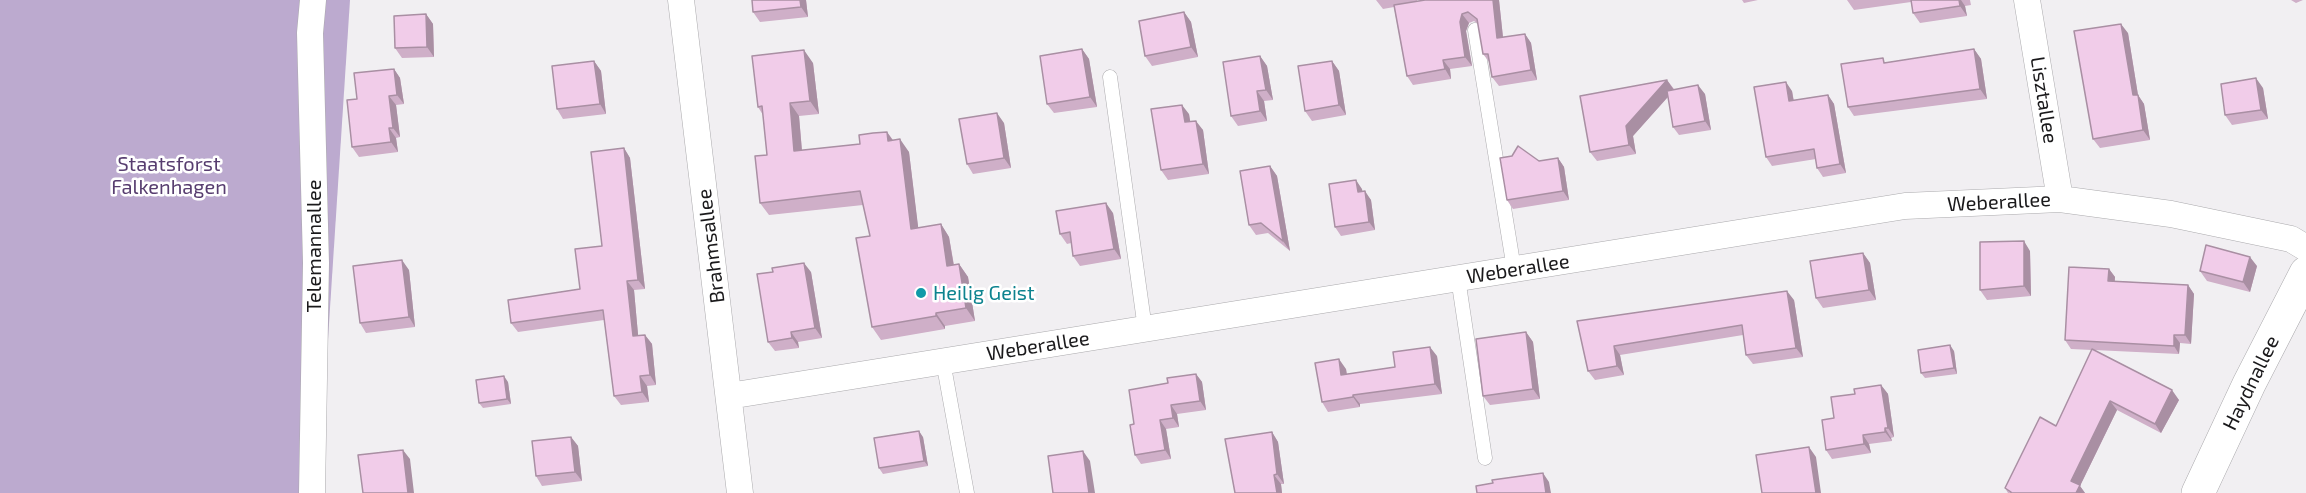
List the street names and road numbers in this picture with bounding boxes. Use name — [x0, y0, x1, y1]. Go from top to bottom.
street label: Lisztallee — [2025, 55, 2063, 145]
street label: Telemannallee — [302, 180, 326, 312]
street label: Brahmsallee — [692, 187, 730, 305]
street label: Weberallee — [1947, 187, 2051, 217]
street label: Weberallee — [1465, 249, 1571, 289]
street label: Weberallee — [985, 326, 1091, 366]
street label: Haydnallee — [2218, 332, 2284, 434]

